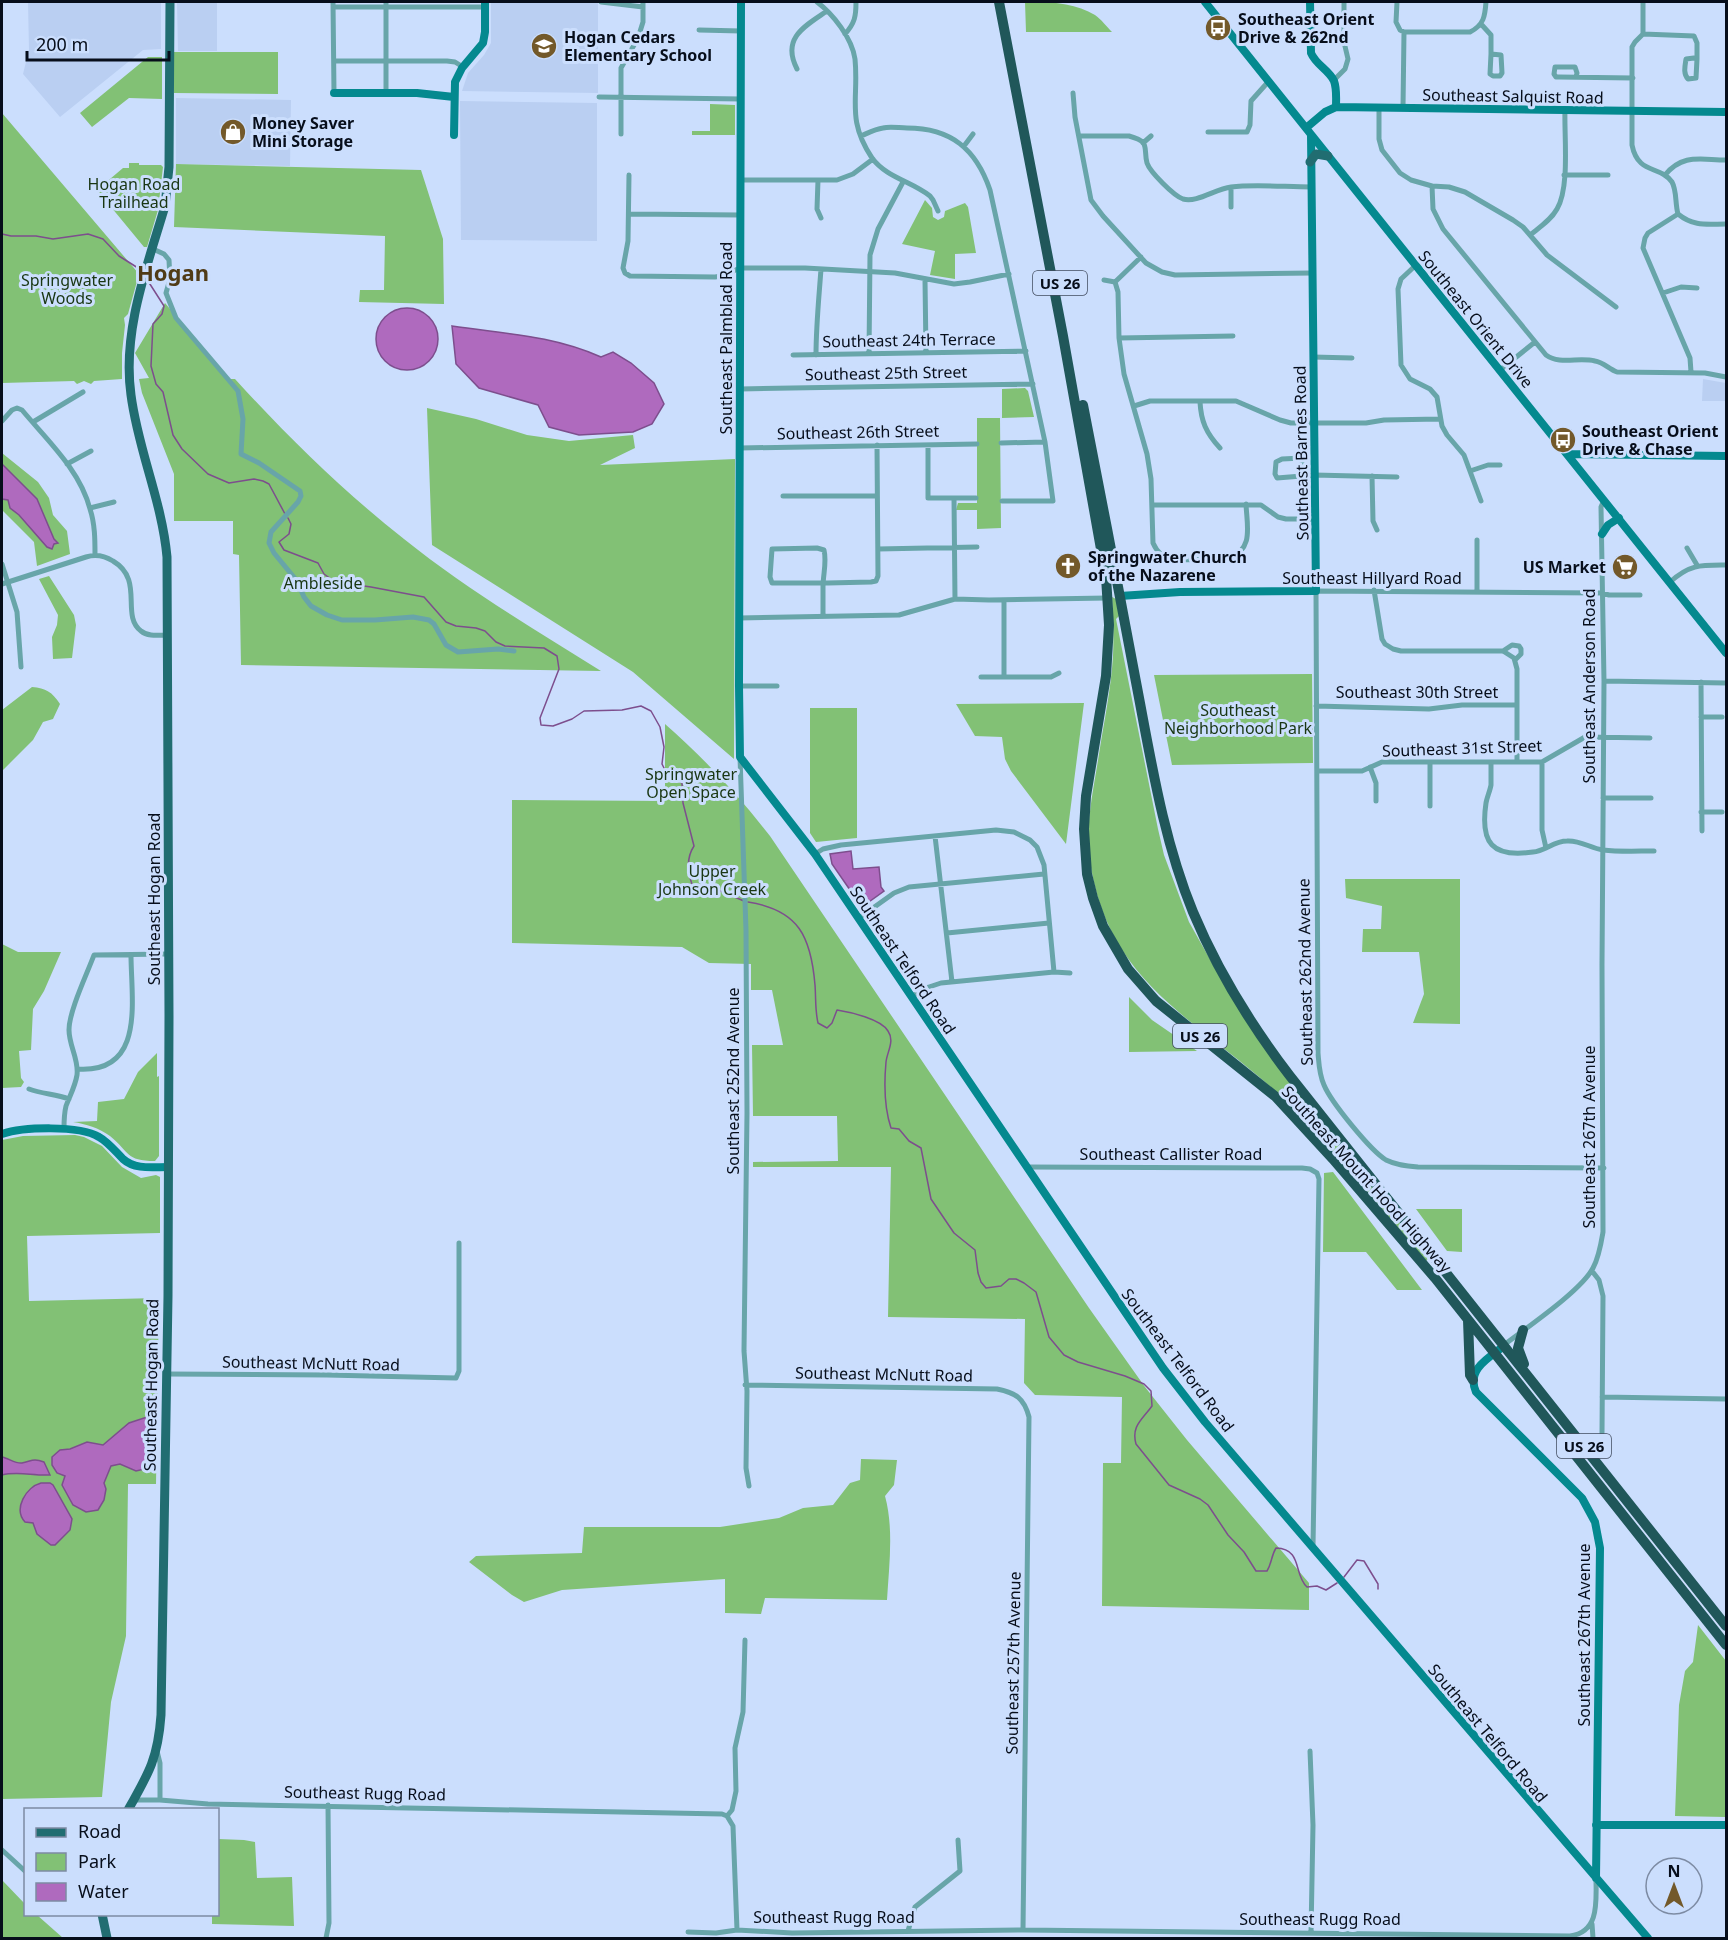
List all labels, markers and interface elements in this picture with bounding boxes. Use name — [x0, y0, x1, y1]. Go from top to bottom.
place label: Southeast Orient Drive & 262nd — [1238, 8, 1374, 48]
bus stop icon: Southeast Orient Drive & 262nd — [1203, 13, 1233, 43]
scale bar — [27, 24, 170, 62]
place label: Hogan Cedars Elementary School — [564, 26, 712, 66]
school or university icon: Hogan Cedars Elementary School — [529, 31, 559, 61]
text: 200 m — [36, 32, 88, 56]
street label: Southeast Salquist Road — [1422, 83, 1604, 109]
place label: Money Saver Mini Storage — [252, 112, 354, 152]
shop icon: Money Saver Mini Storage — [218, 117, 248, 147]
park label: Hogan Road Trailhead — [88, 173, 180, 213]
street label: Southeast Palmblad Road — [715, 242, 737, 434]
street label: Southeast Orient Drive — [1414, 246, 1538, 392]
district label: Hogan — [137, 257, 209, 287]
park label: Springwater Woods — [21, 269, 113, 309]
road number: US 26 — [1033, 271, 1087, 295]
street label: Southeast 24th Terrace — [822, 327, 996, 353]
street label: Southeast 25th Street — [805, 361, 968, 385]
street label: Southeast Barnes Road — [1288, 365, 1314, 541]
street label: Southeast 26th Street — [777, 420, 940, 444]
place label: Southeast Orient Drive & Chase — [1582, 420, 1718, 460]
bus stop icon: Southeast Orient Drive & Chase — [1548, 425, 1578, 455]
place label: Springwater Church of the Nazarene — [1088, 546, 1247, 586]
church icon: Springwater Church of the Nazarene — [1053, 551, 1083, 581]
supermarket icon: US Market — [1610, 552, 1640, 582]
place label: US Market — [1523, 556, 1606, 578]
street label: Southeast Hillyard Road — [1282, 567, 1462, 589]
park label: Ambleside — [284, 572, 362, 594]
street label: Southeast Anderson Road — [1578, 588, 1600, 784]
street label: Southeast 30th Street — [1336, 681, 1498, 703]
park label: Southeast Neighborhood Park — [1164, 699, 1313, 739]
street label: Southeast 31st Street — [1382, 734, 1543, 762]
park label: Springwater Open Space — [645, 763, 737, 803]
street label: Southeast Hogan Road — [143, 813, 165, 985]
park label: Upper Johnson Creek — [656, 860, 767, 900]
street label: Southeast 262nd Avenue — [1292, 878, 1318, 1066]
street label: Southeast Telford Road — [845, 882, 961, 1038]
street label: Southeast 252nd Avenue — [722, 987, 744, 1175]
road number: US 26 — [1173, 1024, 1227, 1048]
street label: Southeast 267th Avenue — [1578, 1045, 1600, 1229]
street label: Southeast Mount Hood Highway — [1277, 1081, 1457, 1278]
street label: Southeast Callister Road — [1080, 1143, 1262, 1165]
street label: Southeast Telford Road — [1117, 1284, 1239, 1436]
street label: Southeast Hogan Road — [138, 1299, 164, 1471]
street label: Southeast McNutt Road — [222, 1350, 400, 1376]
street label: Southeast McNutt Road — [795, 1361, 973, 1387]
road number: US 26 — [1557, 1434, 1611, 1458]
street label: Southeast 267th Avenue — [1573, 1543, 1595, 1727]
street label: Southeast 257th Avenue — [1000, 1571, 1026, 1755]
street label: Southeast Telford Road — [1424, 1659, 1552, 1807]
street label: Southeast Rugg Road — [284, 1781, 446, 1805]
legend — [24, 1808, 219, 1916]
text: Road — [78, 1819, 121, 1843]
text: Park — [78, 1849, 116, 1873]
north arrow — [1644, 1856, 1704, 1916]
text: N — [1667, 1860, 1681, 1882]
text: Water — [78, 1879, 129, 1903]
street label: Southeast Rugg Road — [753, 1906, 915, 1928]
street label: Southeast Rugg Road — [1239, 1908, 1401, 1930]

